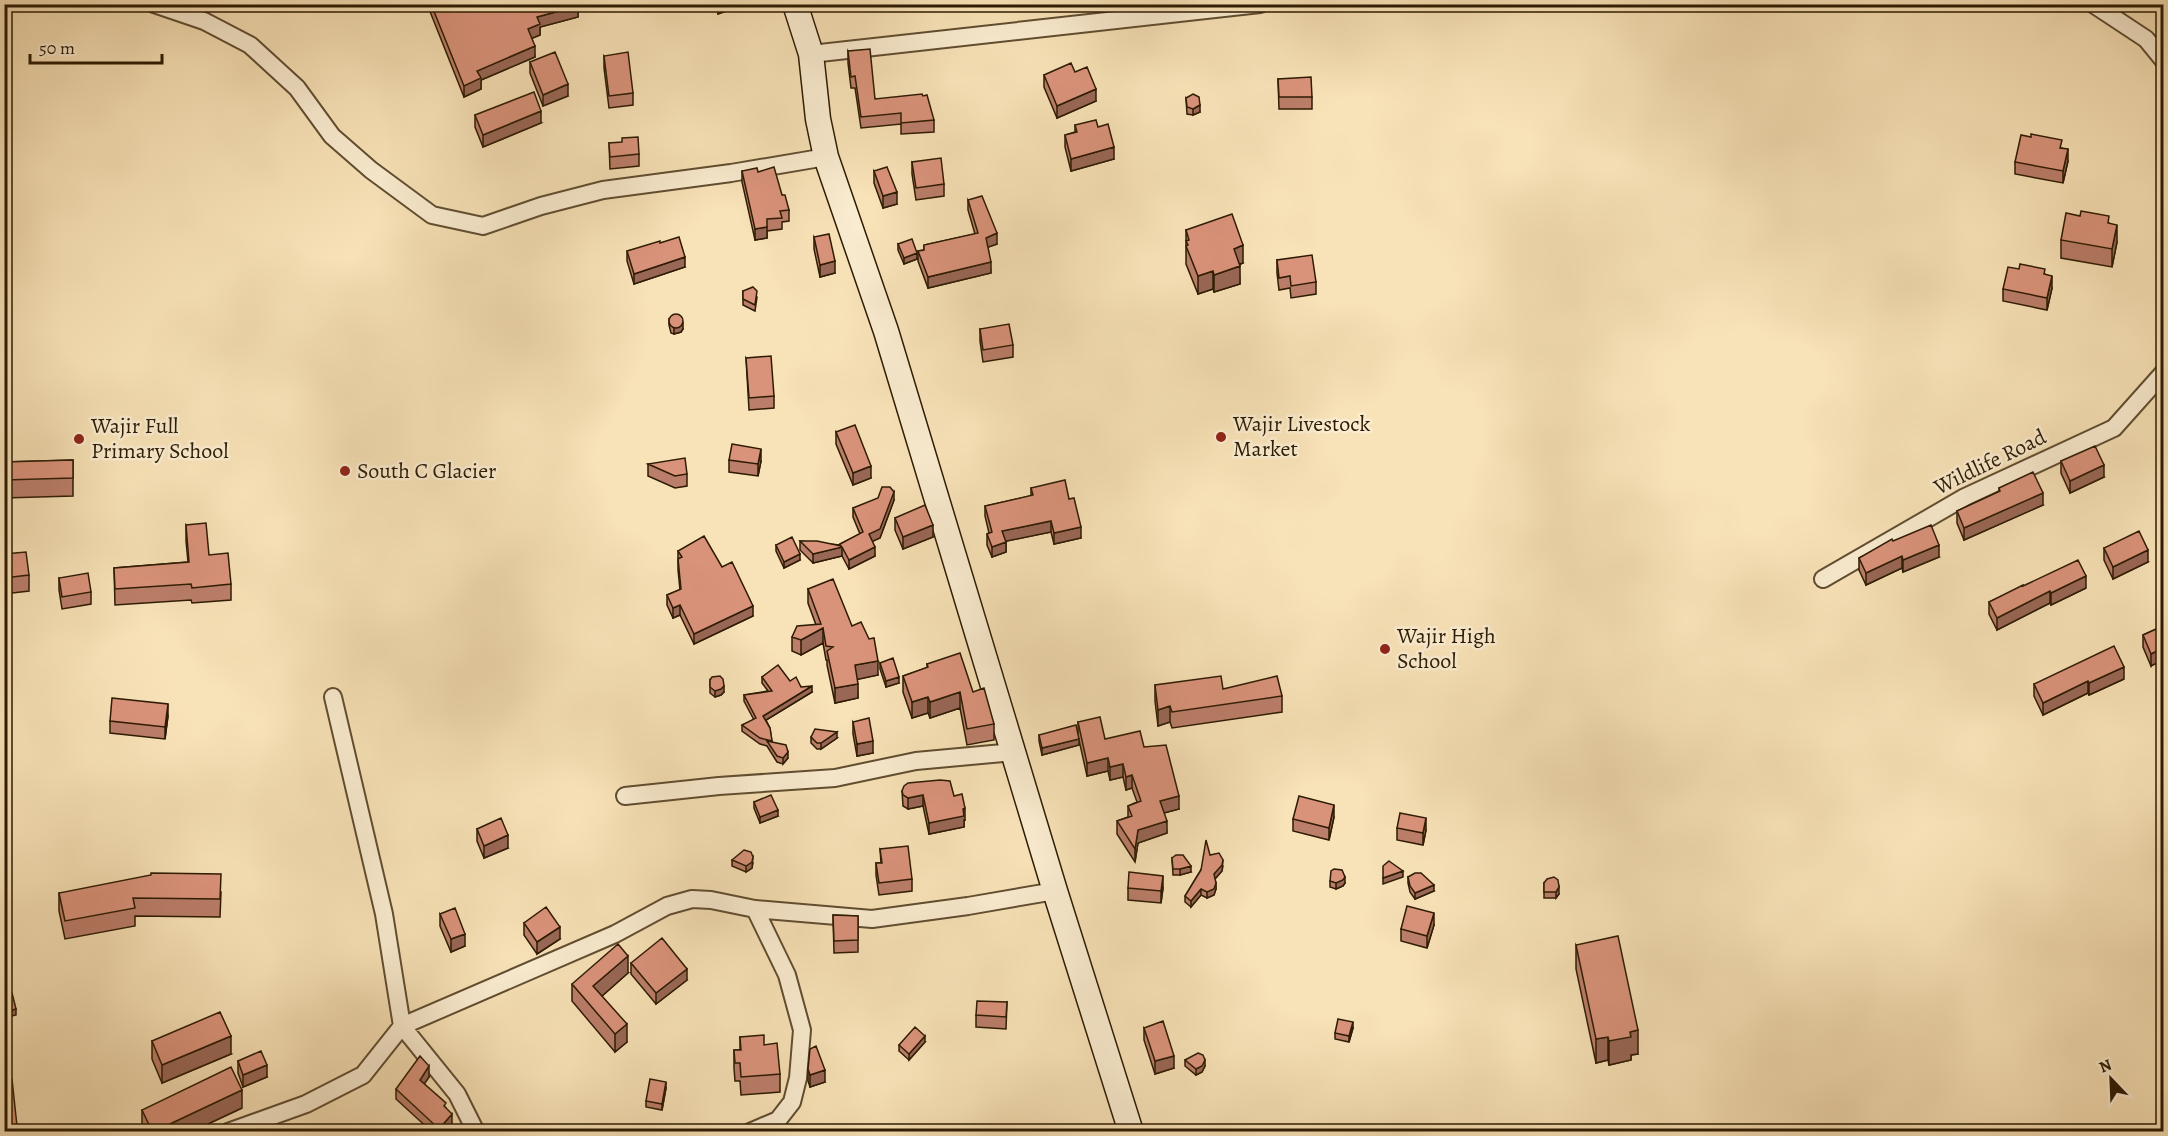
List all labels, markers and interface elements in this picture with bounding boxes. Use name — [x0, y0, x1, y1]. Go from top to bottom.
scale bar — [30, 27, 162, 65]
text: 50 m — [39, 36, 75, 60]
place label: Wajir Livestock Market — [1232, 409, 1371, 464]
place label: Wajir Full Primary School — [90, 411, 229, 466]
street label: Wildlife Road — [1928, 422, 2051, 503]
marker: Wajir Livestock Market — [1214, 430, 1228, 444]
marker: Wajir Full Primary School — [72, 432, 86, 446]
place label: South C Glacier — [357, 456, 496, 486]
marker: South C Glacier — [338, 464, 352, 478]
place label: Wajir High School — [1396, 621, 1496, 676]
marker: Wajir High School — [1378, 642, 1392, 656]
north arrow — [2081, 1049, 2141, 1109]
text: N — [2096, 1054, 2116, 1079]

